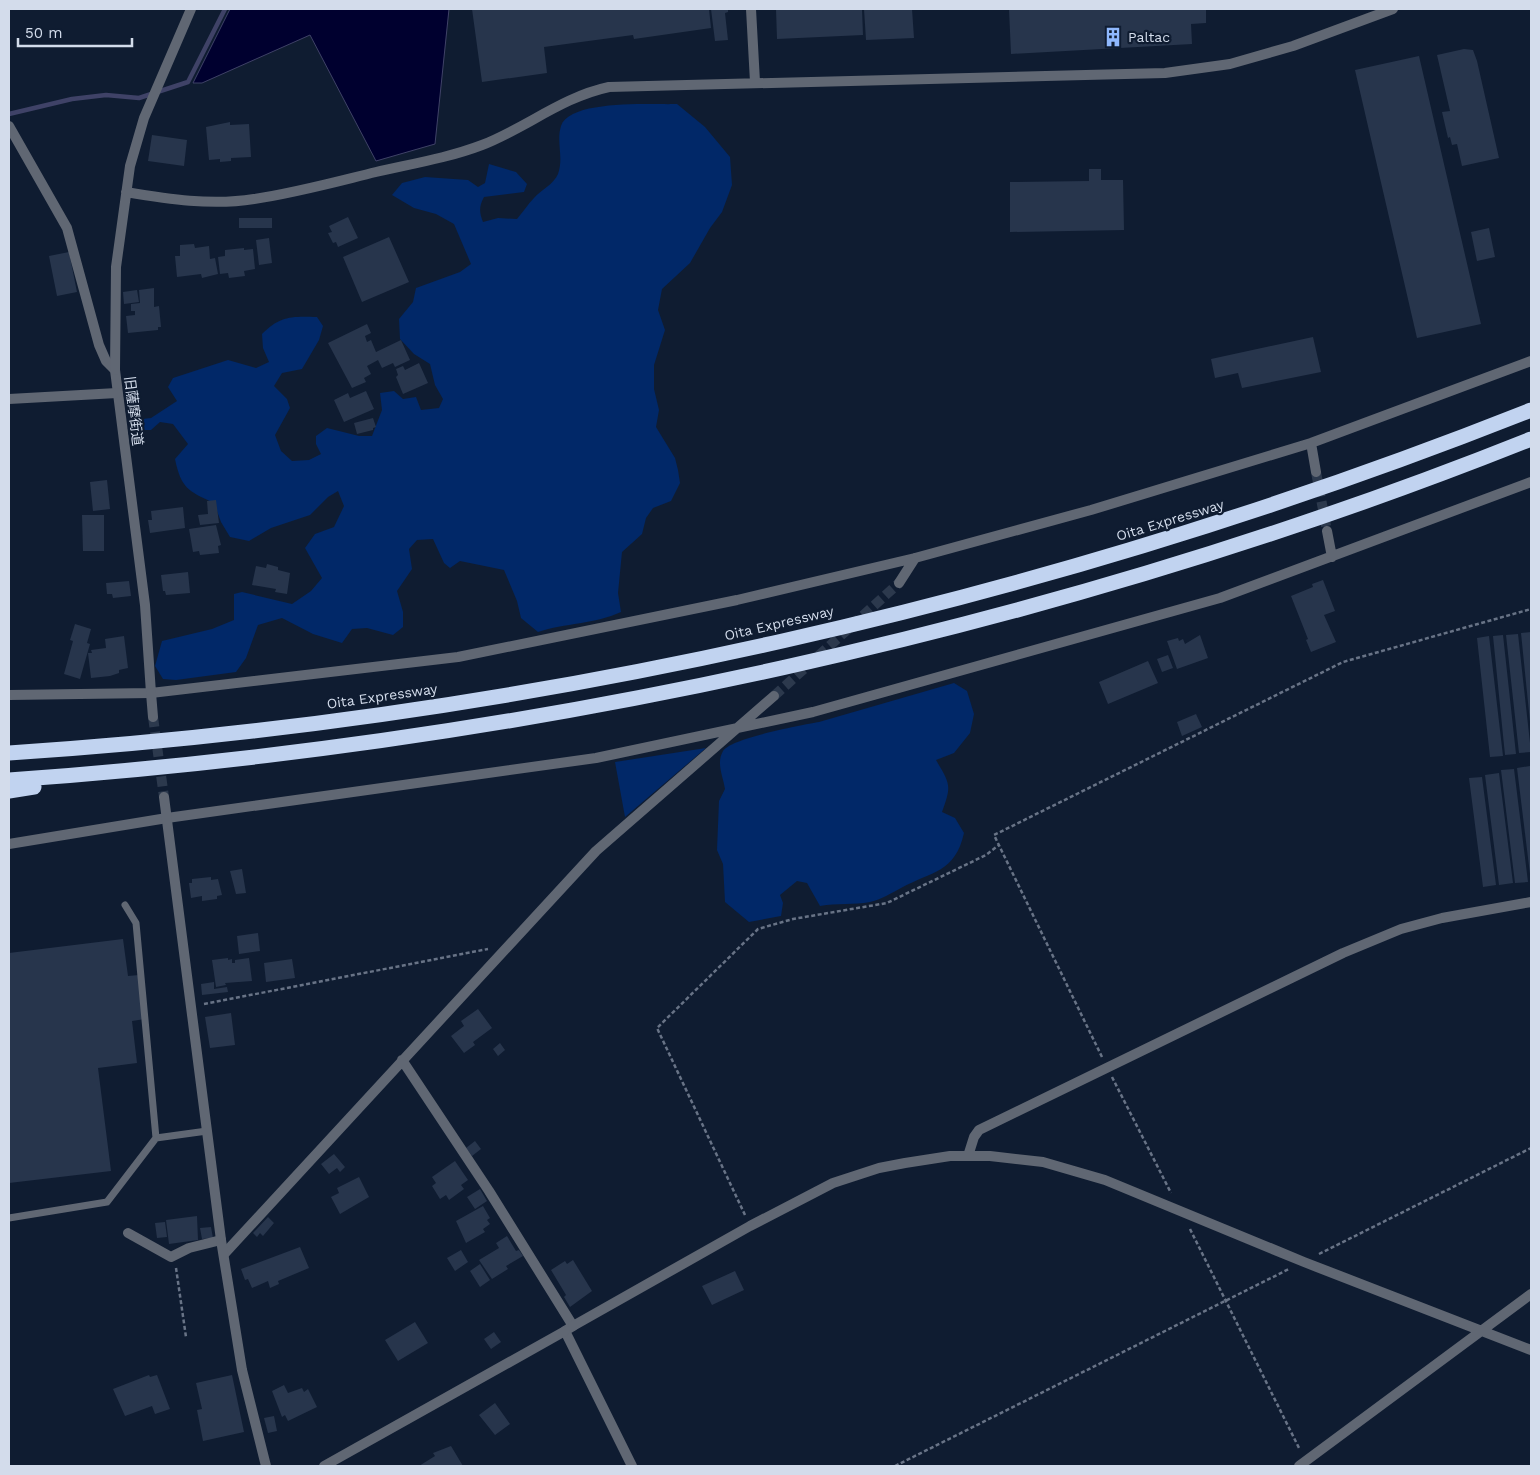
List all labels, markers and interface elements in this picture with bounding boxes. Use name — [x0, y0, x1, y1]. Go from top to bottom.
scale bar — [18, 15, 131, 47]
text: 50 m — [25, 24, 62, 42]
building icon: Paltac — [1102, 26, 1124, 48]
place label: Paltac — [1128, 29, 1170, 45]
street label: 旧薩摩街道 — [122, 375, 146, 447]
street label: Oita Expressway — [1114, 496, 1227, 544]
street label: Oita Expressway — [723, 602, 836, 643]
street label: Oita Expressway — [326, 680, 439, 712]

